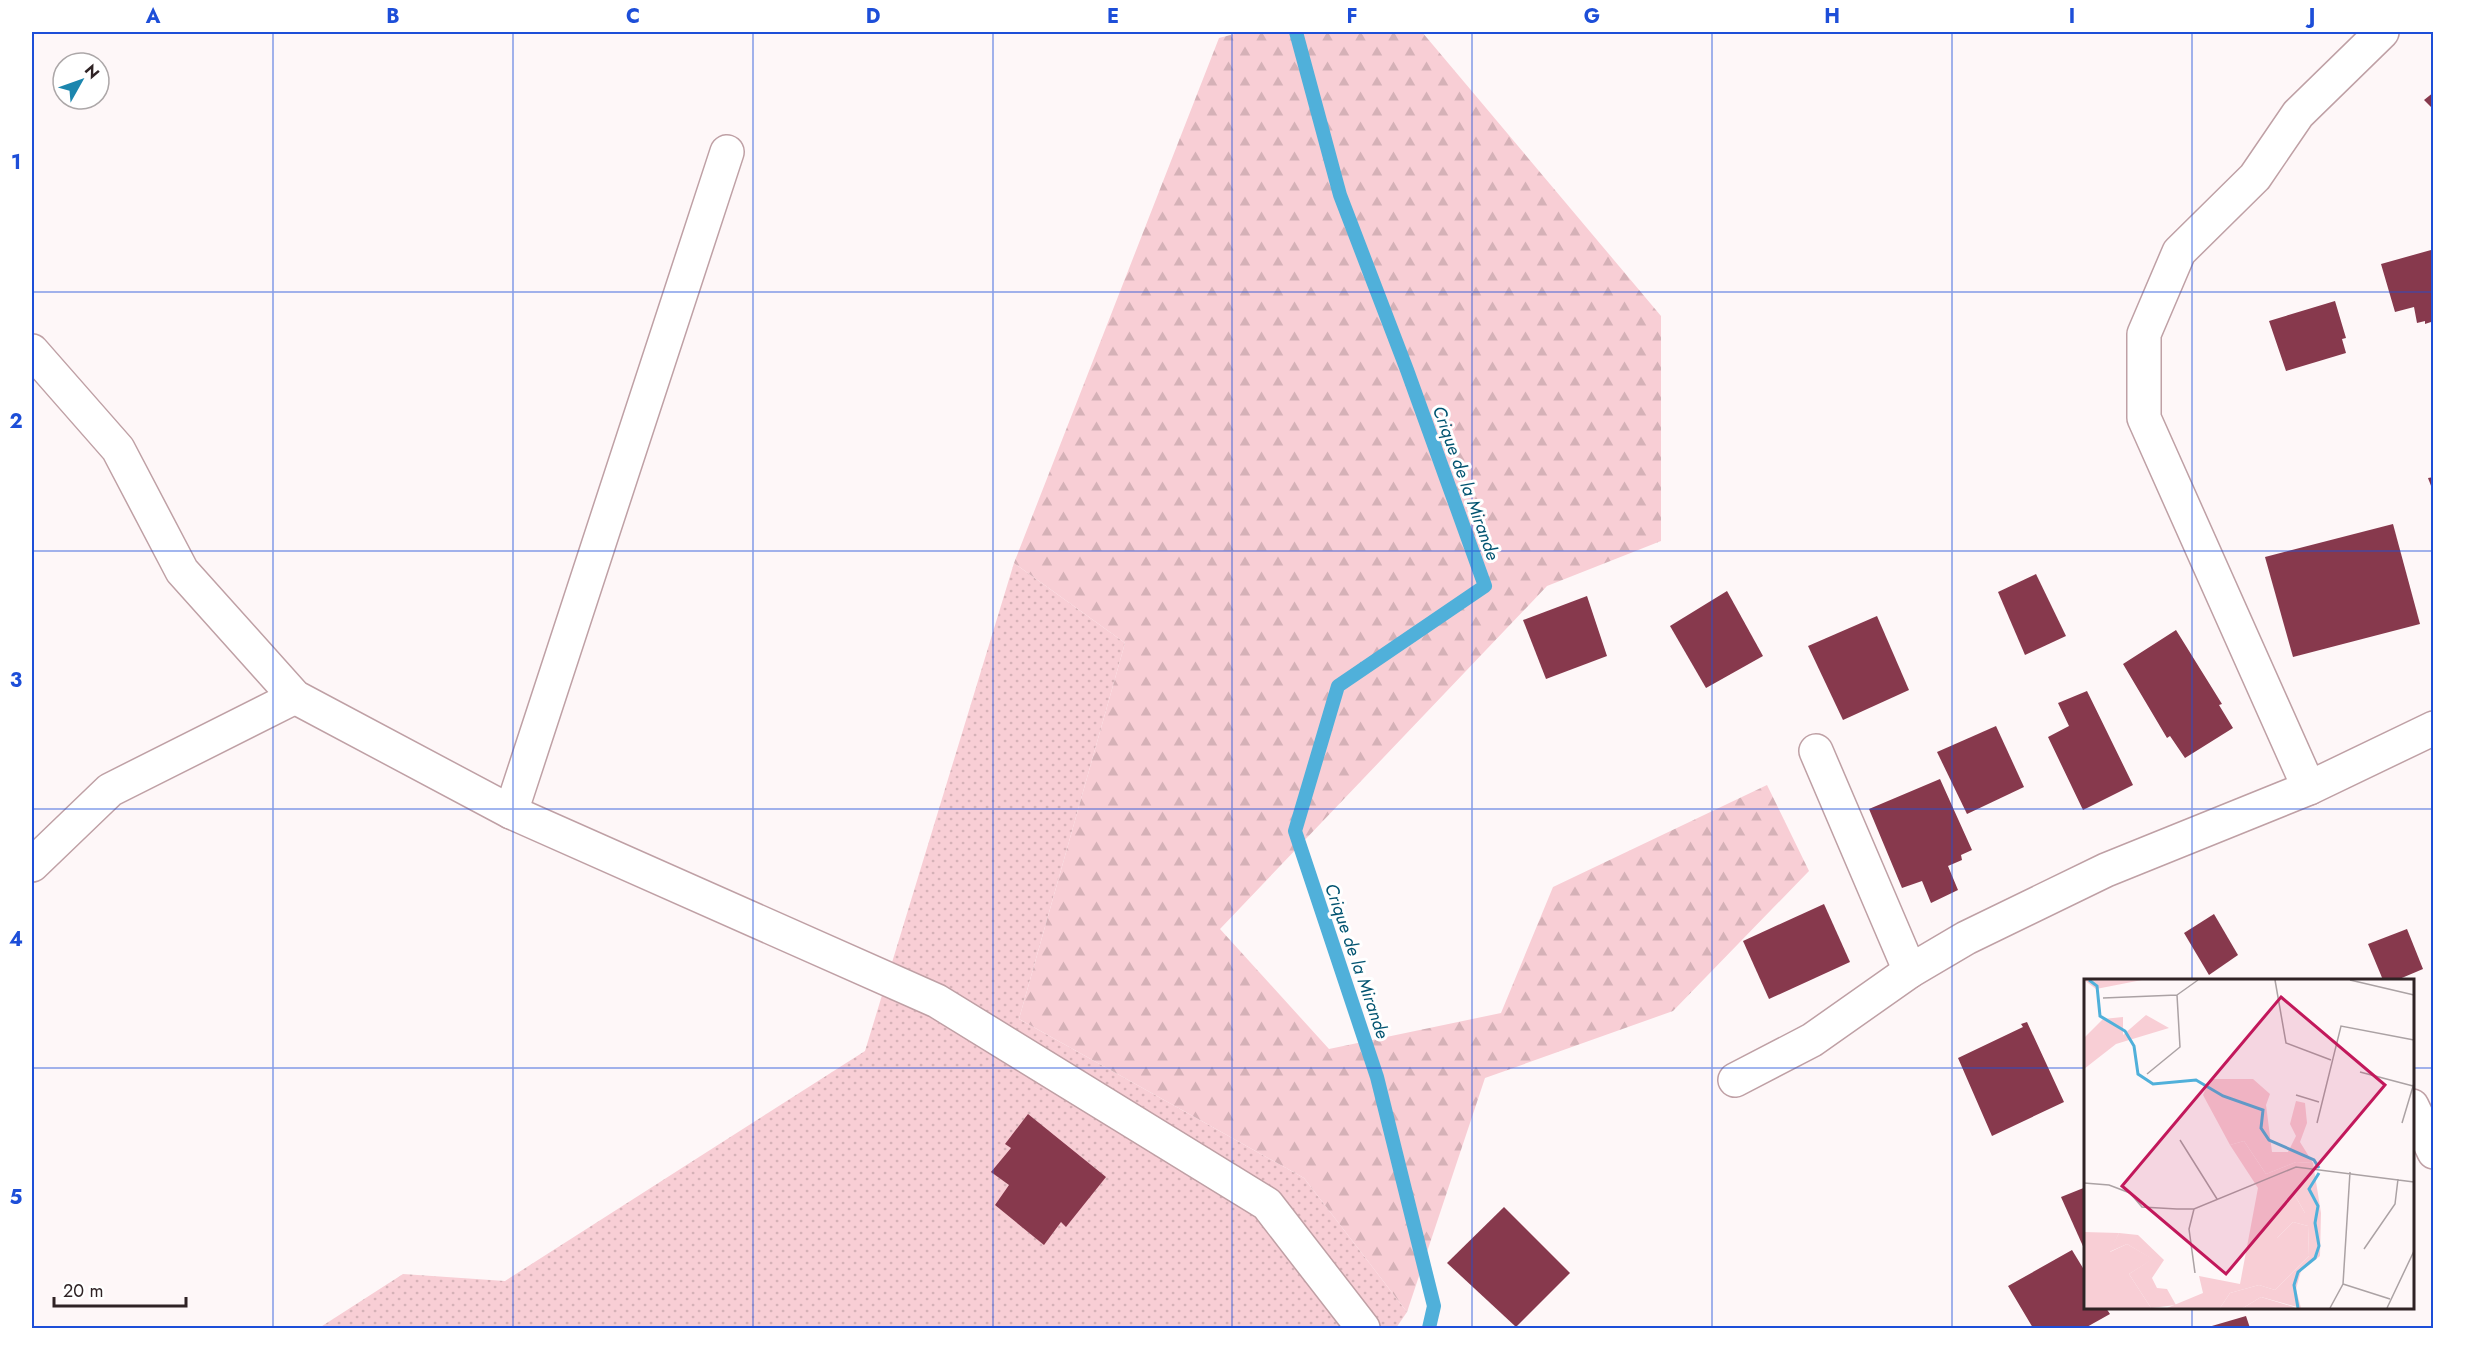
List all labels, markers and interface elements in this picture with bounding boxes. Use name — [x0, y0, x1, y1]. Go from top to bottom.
text: A — [145, 2, 161, 31]
text: B — [386, 2, 400, 31]
text: C — [626, 2, 640, 31]
text: D — [866, 2, 880, 31]
text: E — [1107, 2, 1119, 31]
text: F — [1346, 2, 1358, 31]
text: G — [1584, 2, 1600, 31]
text: H — [1824, 2, 1840, 31]
text: I — [2069, 2, 2075, 31]
text: J — [2305, 2, 2315, 31]
north arrow — [51, 51, 111, 111]
text: N — [79, 59, 105, 84]
text: 1 — [11, 148, 21, 177]
water label: Crique de la Mirande — [1426, 402, 1506, 564]
text: 2 — [9, 407, 23, 436]
text: 3 — [10, 666, 22, 695]
water label: Crique de la Mirande — [1318, 880, 1396, 1042]
text: 4 — [9, 925, 23, 954]
inset map — [2084, 979, 2414, 1309]
text: 5 — [10, 1183, 23, 1212]
scale bar — [54, 1270, 186, 1308]
text: 20 m — [63, 1278, 103, 1304]

